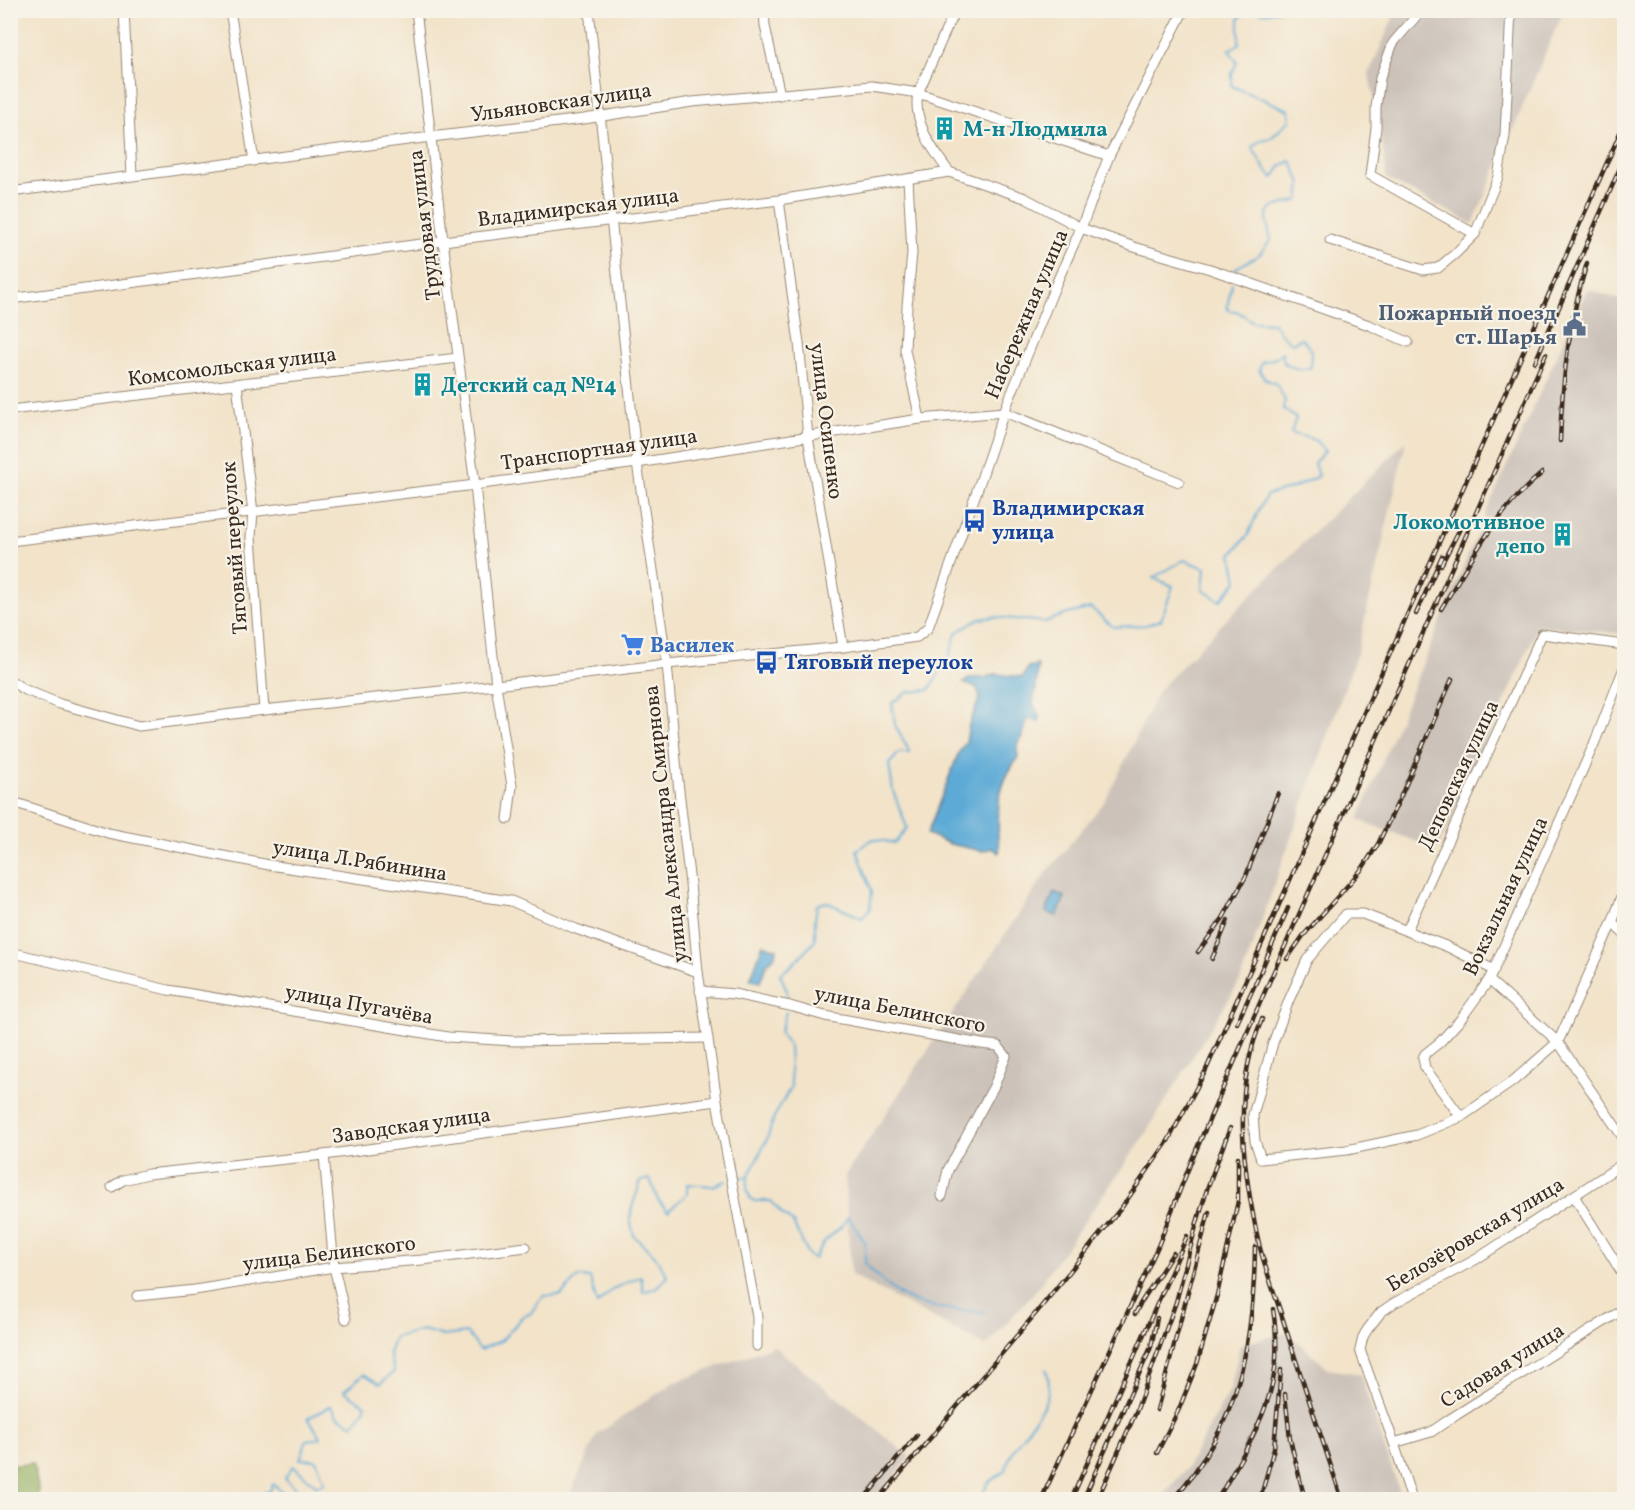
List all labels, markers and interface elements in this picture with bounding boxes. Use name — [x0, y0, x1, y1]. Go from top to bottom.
street label: Ульяновская улица — [469, 76, 654, 131]
building icon: М-н Людмила — [932, 116, 958, 142]
place label: М-н Людмила — [963, 116, 1108, 145]
street label: Трудовая улица — [402, 148, 449, 302]
street label: Владимирская улица — [476, 182, 681, 235]
street label: Набережная улица — [978, 225, 1076, 404]
place label: Пожарный поезд ст. Шарья — [1378, 300, 1557, 353]
public building icon: Пожарный поезд ст. Шарья — [1562, 312, 1588, 338]
street label: Комсомольская улица — [126, 340, 338, 395]
street label: улица Осипенко — [802, 341, 849, 501]
building icon: Детский сад №14 — [410, 372, 436, 398]
place label: Детский сад №14 — [441, 372, 617, 401]
street label: Транспортная улица — [499, 422, 699, 479]
street label: Тяговый переулок — [215, 460, 256, 635]
place label: Владимирская улица — [992, 495, 1145, 548]
bus stop icon: Владимирская улица — [961, 507, 987, 533]
place label: Локомотивное депо — [1393, 509, 1545, 562]
building icon: Локомотивное депо — [1550, 521, 1576, 547]
supermarket icon: Василек — [619, 632, 645, 658]
place label: Василек — [650, 632, 735, 661]
bus stop icon: Тяговый переулок — [753, 649, 779, 675]
place label: Тяговый переулок — [784, 649, 974, 678]
street label: улица Александра Смирнова — [637, 684, 695, 964]
street label: Деповская улица — [1412, 696, 1507, 856]
street label: Вокзальная улица — [1457, 812, 1556, 981]
street label: улица Л.Рябинина — [270, 833, 449, 890]
street label: улица Пугачёва — [282, 978, 435, 1033]
street label: улица Белинского — [811, 980, 988, 1041]
street label: Заводская улица — [330, 1101, 493, 1152]
street label: Белозёровская улица — [1382, 1171, 1570, 1300]
street label: улица Белинского — [241, 1229, 417, 1279]
street label: Садовая улица — [1435, 1317, 1570, 1416]

